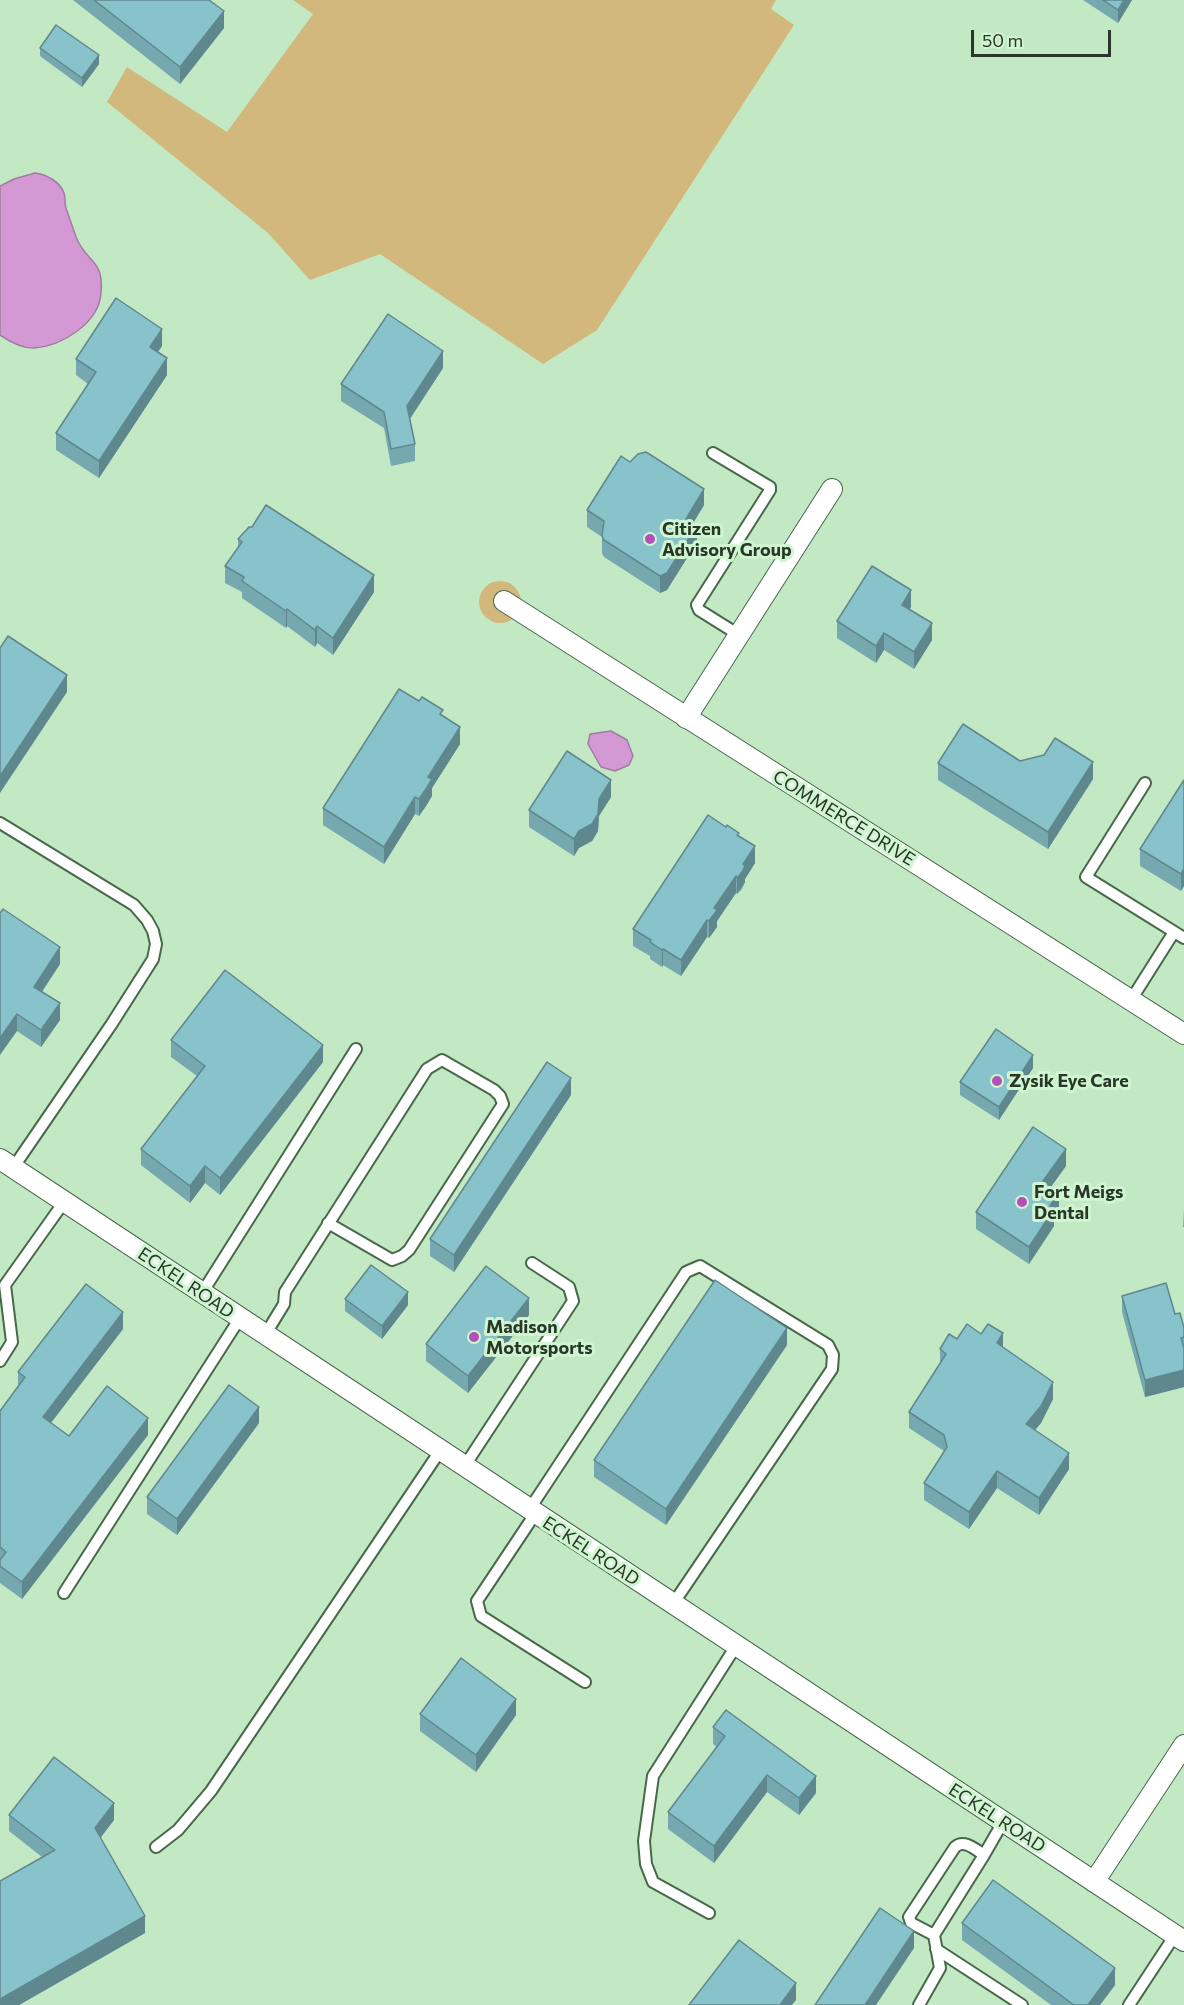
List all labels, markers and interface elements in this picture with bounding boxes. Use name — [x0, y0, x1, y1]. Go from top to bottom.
scale bar — [974, 18, 1114, 56]
text: 50 m — [982, 29, 1023, 51]
place label: Citizen Advisory Group — [662, 518, 792, 560]
marker: Citizen Advisory Group — [643, 532, 657, 546]
street label: COMMERCE DRIVE — [769, 766, 919, 870]
place label: Zysik Eye Care — [1009, 1070, 1129, 1092]
marker: Zysik Eye Care — [990, 1074, 1004, 1088]
place label: Fort Meigs Dental — [1034, 1181, 1123, 1224]
marker: Fort Meigs Dental — [1015, 1195, 1029, 1209]
street label: ECKEL ROAD — [134, 1243, 238, 1323]
place label: Madison Motorsports — [486, 1316, 593, 1358]
marker: Madison Motorsports — [467, 1330, 481, 1344]
street label: ECKEL ROAD — [539, 1512, 643, 1590]
street label: ECKEL ROAD — [945, 1779, 1049, 1857]

